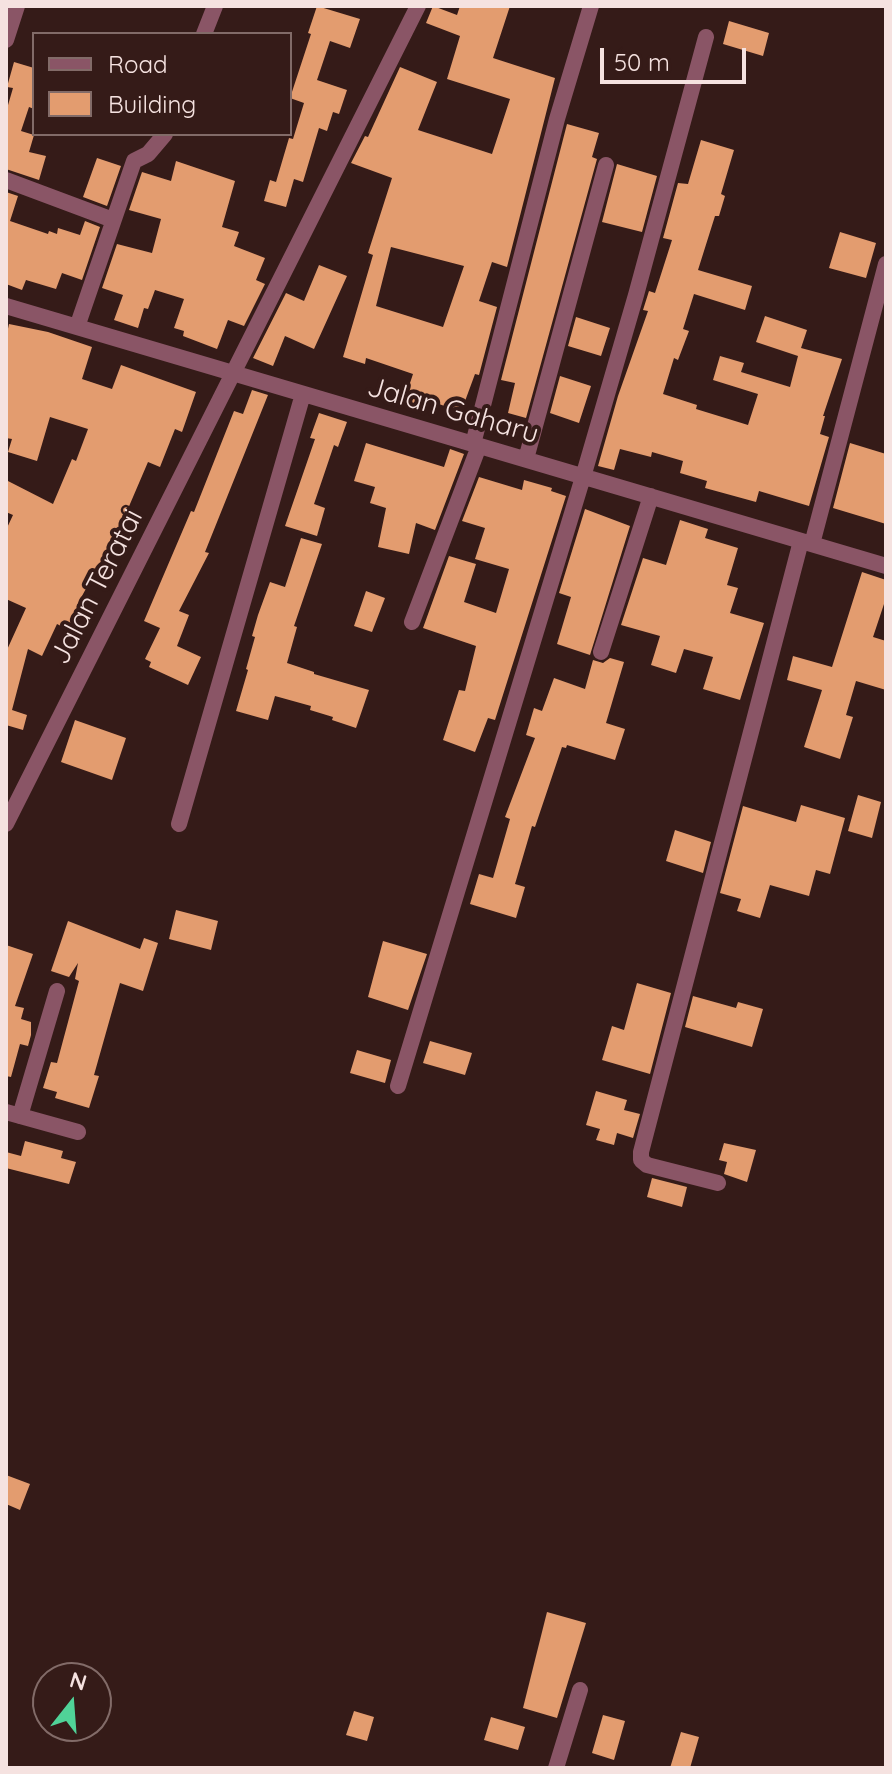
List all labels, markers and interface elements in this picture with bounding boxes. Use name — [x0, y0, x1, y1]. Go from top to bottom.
legend — [32, 32, 292, 136]
scale bar — [604, 32, 750, 82]
text: 50 m — [614, 47, 670, 77]
text: Road — [108, 49, 168, 79]
text: Building — [108, 89, 196, 119]
street label: Jalan Gaharu — [363, 371, 543, 451]
street label: Jalan Teratai — [44, 504, 150, 670]
north arrow — [32, 1662, 112, 1742]
text: N — [67, 1665, 90, 1697]

